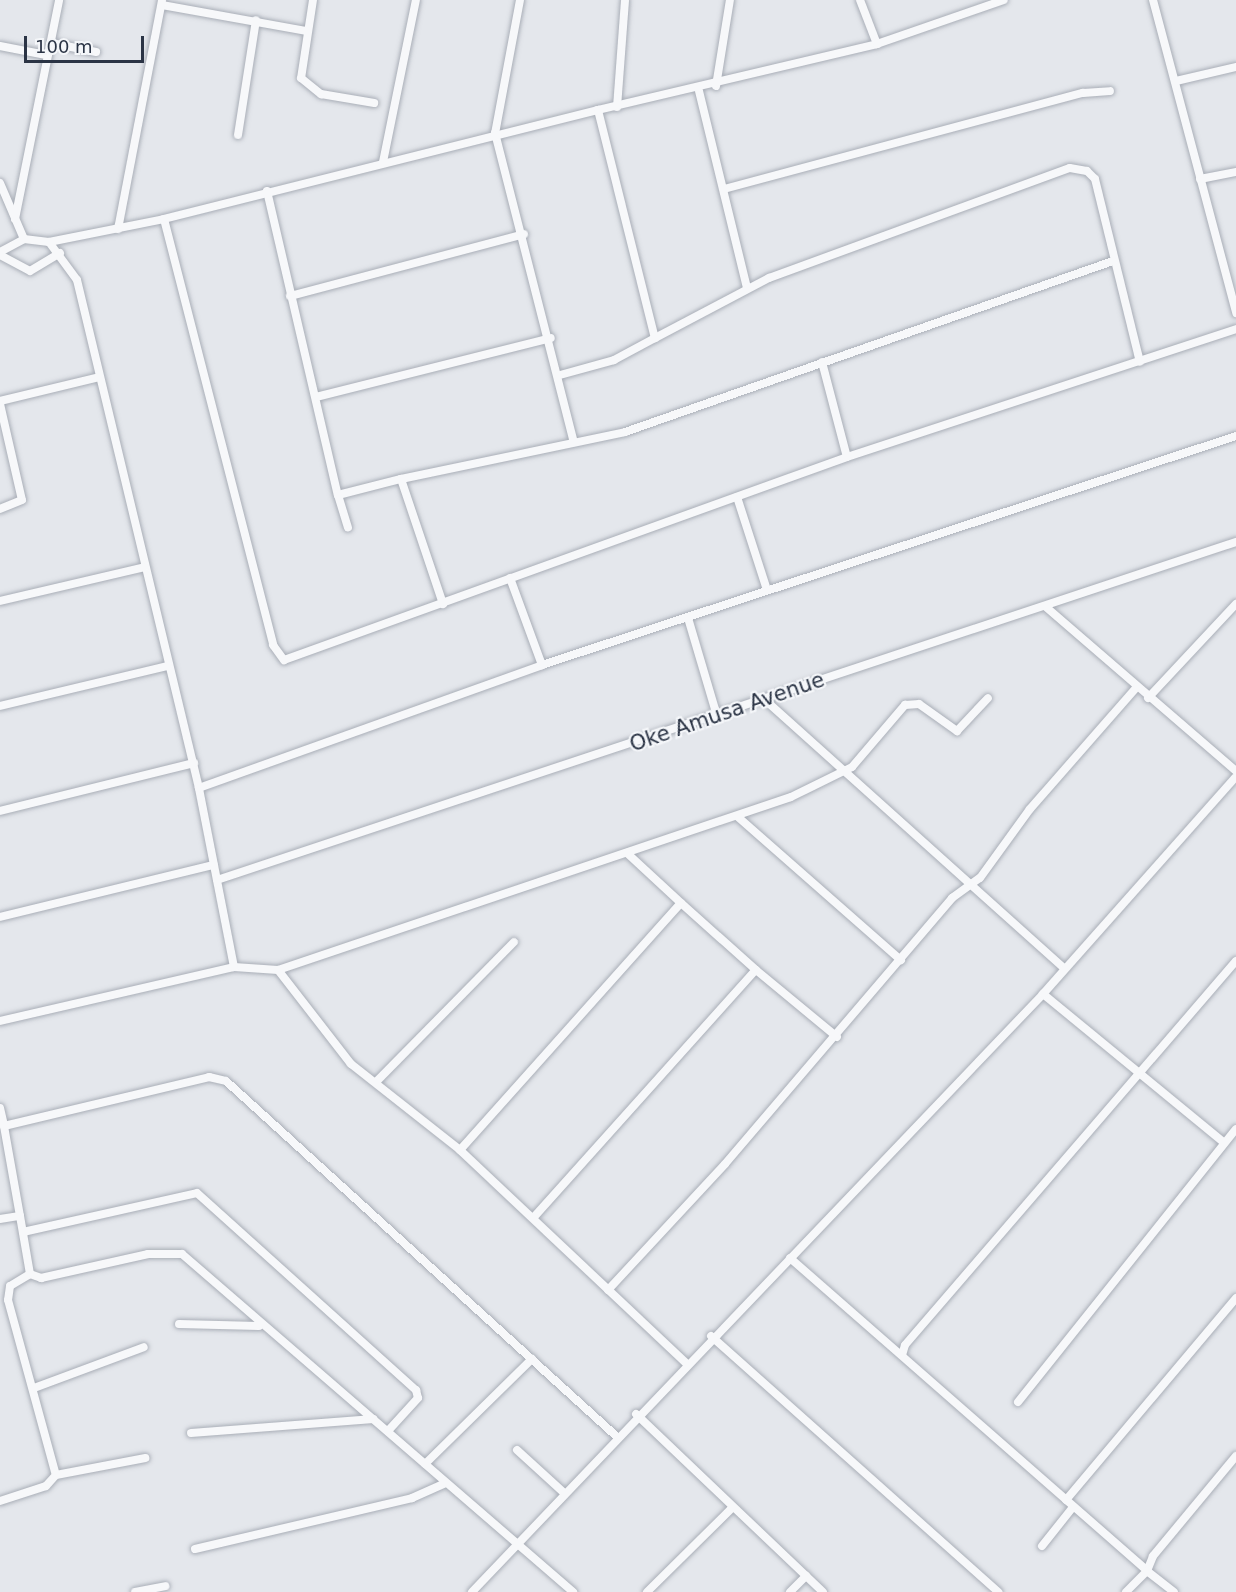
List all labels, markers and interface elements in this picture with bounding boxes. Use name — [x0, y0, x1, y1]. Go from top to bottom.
scale bar — [27, 24, 147, 62]
text: 100 m — [35, 36, 93, 57]
street label: Oke Amusa Avenue — [626, 667, 828, 757]

